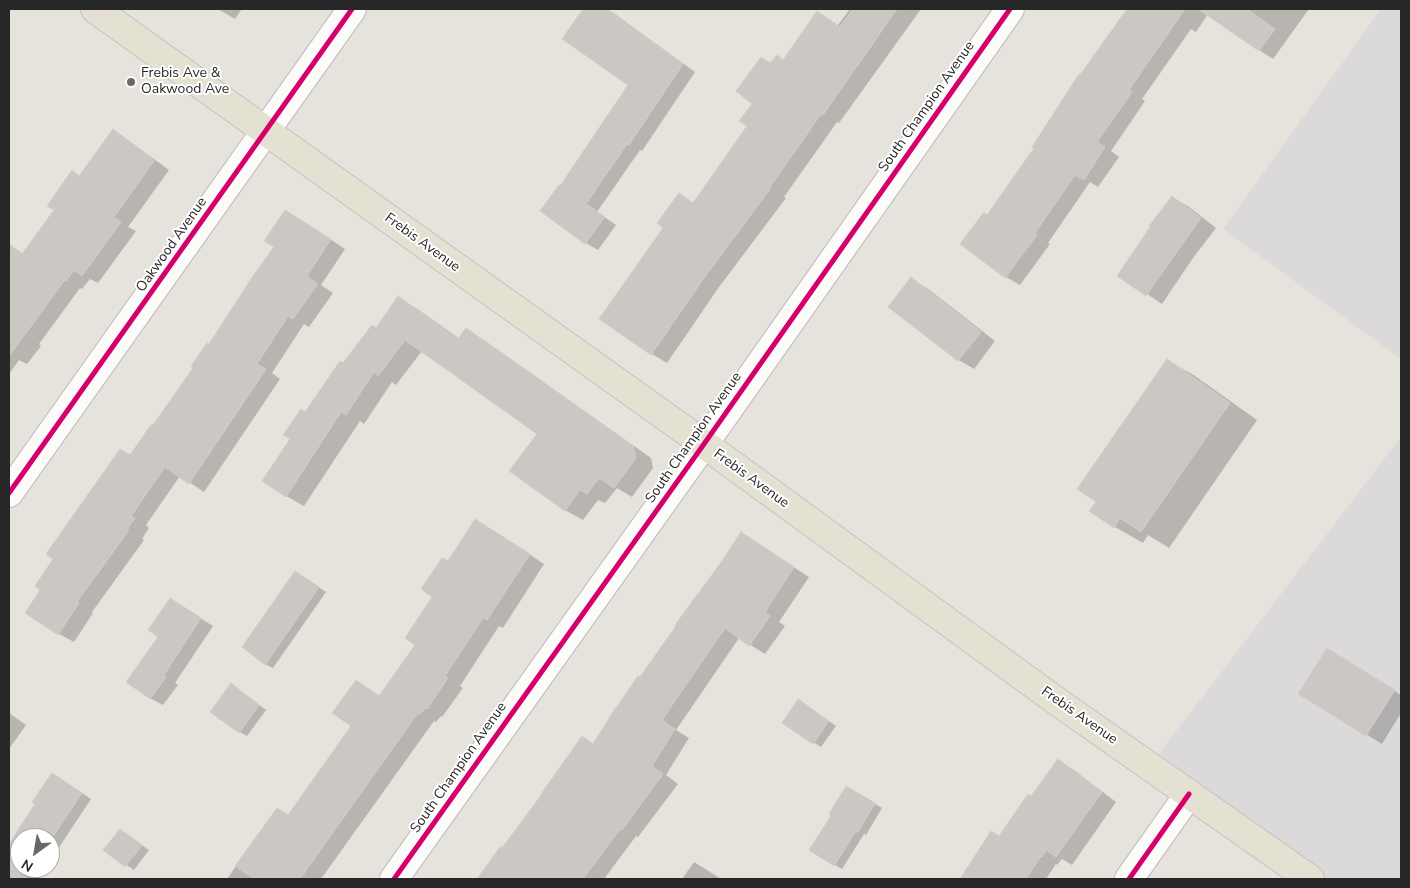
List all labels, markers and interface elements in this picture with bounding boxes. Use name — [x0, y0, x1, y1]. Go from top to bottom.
street label: South Champion Avenue — [875, 38, 979, 176]
place label: Frebis Ave & Oakwood Ave — [141, 66, 229, 98]
marker: Frebis Ave & Oakwood Ave — [125, 76, 137, 88]
street label: Oakwood Avenue — [133, 194, 211, 296]
street label: Frebis Avenue — [381, 210, 463, 276]
street label: South Champion Avenue — [642, 369, 746, 507]
street label: Frebis Avenue — [710, 446, 792, 512]
street label: Frebis Avenue — [1038, 684, 1120, 748]
street label: South Champion Avenue — [407, 699, 511, 837]
north arrow — [10, 828, 60, 878]
text: N — [18, 854, 37, 876]

